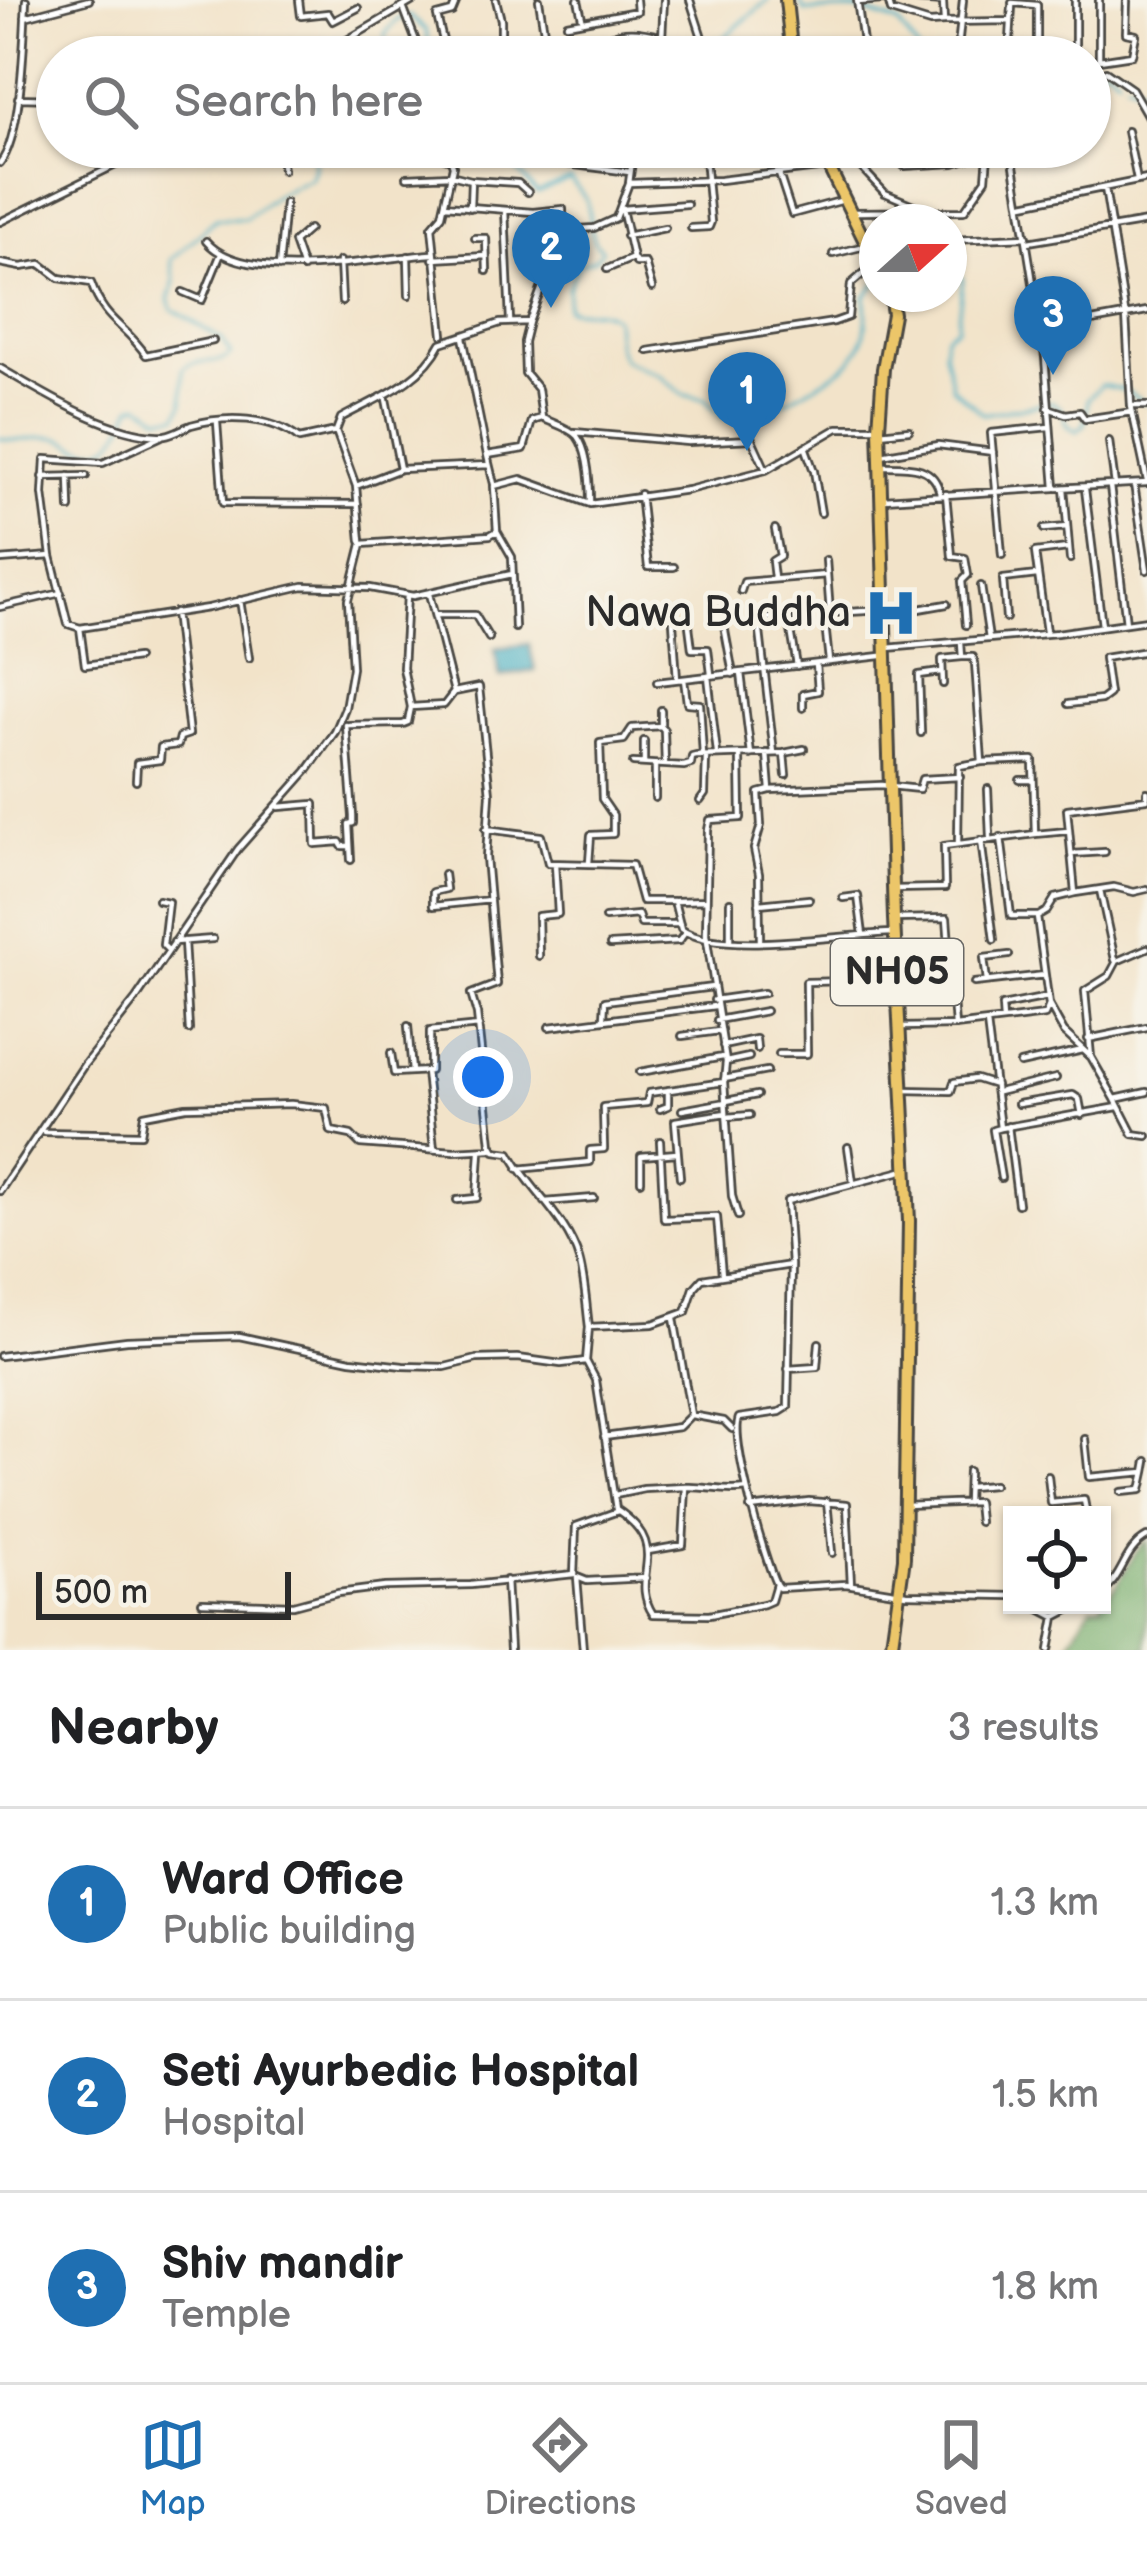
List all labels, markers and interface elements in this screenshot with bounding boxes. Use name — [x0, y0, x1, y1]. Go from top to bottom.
search box — [36, 36, 1111, 168]
icon: search — [78, 69, 144, 135]
text: Search here — [174, 75, 423, 130]
north arrow — [859, 204, 967, 312]
pin: 2 — [512, 209, 590, 308]
pin: 3 — [1014, 276, 1092, 375]
pin: 1 — [708, 352, 786, 451]
hospital icon: Nawa Buddha — [862, 584, 920, 642]
place label: Nawa Buddha — [585, 588, 851, 639]
road number: NH05 — [831, 939, 963, 1005]
your location — [453, 1047, 513, 1107]
map controls — [1003, 1506, 1111, 1614]
button: locate — [1003, 1506, 1111, 1614]
scale bar — [36, 1566, 291, 1619]
text: 500 m — [54, 1573, 148, 1613]
text: Nearby — [48, 1698, 219, 1759]
text: 3 results — [947, 1705, 1099, 1752]
text: Ward Office — [162, 1853, 404, 1908]
text: 1 — [79, 1880, 95, 1927]
text: 1.3 km — [990, 1880, 1099, 1927]
text: Public building — [162, 1908, 416, 1955]
text: Seti Ayurbedic Hospital — [162, 2045, 639, 2100]
text: 2 — [75, 2072, 99, 2119]
text: 1.5 km — [992, 2072, 1099, 2119]
text: Hospital — [162, 2100, 305, 2147]
text: Shiv mandir — [162, 2237, 403, 2292]
text: 3 — [76, 2264, 98, 2311]
text: 1.8 km — [992, 2264, 1099, 2311]
text: Temple — [162, 2292, 291, 2339]
tab: Map — [139, 2412, 206, 2524]
tab: Directions — [484, 2412, 636, 2524]
tab: Saved — [915, 2412, 1008, 2524]

